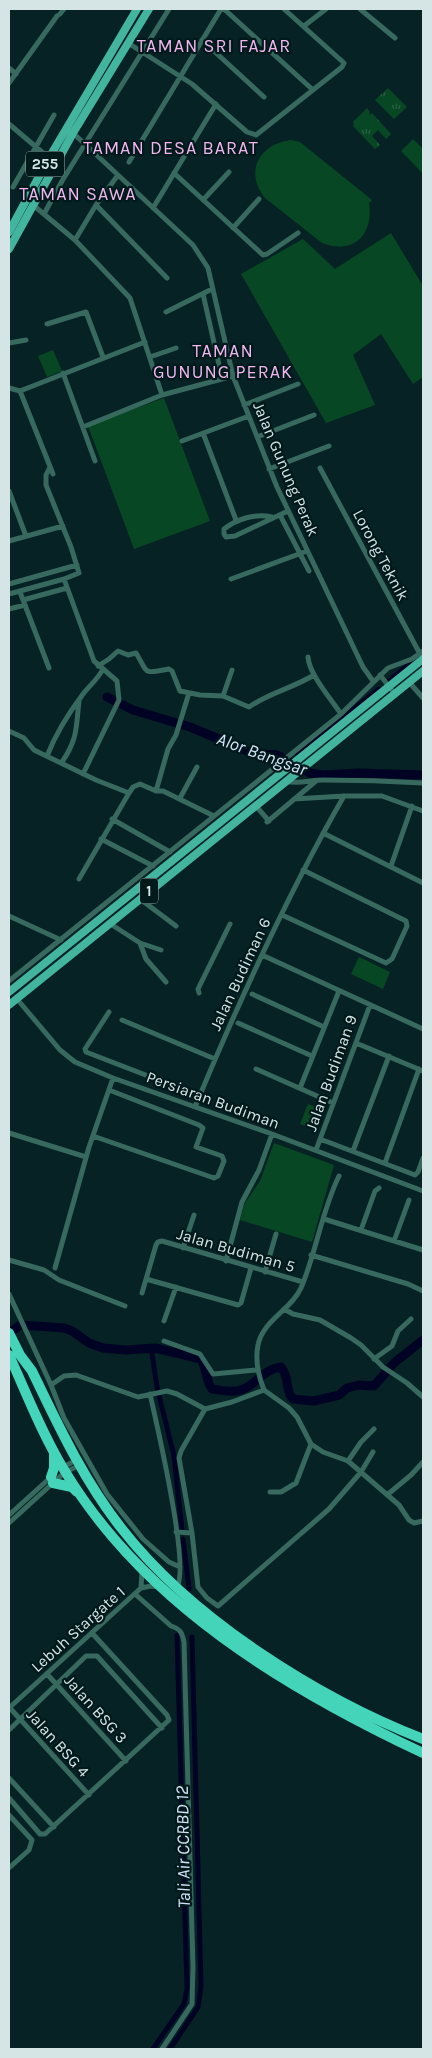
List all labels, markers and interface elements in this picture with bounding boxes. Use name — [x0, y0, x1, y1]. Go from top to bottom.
district label: TAMAN SRI FAJAR — [137, 35, 291, 57]
district label: TAMAN DESA BARAT — [83, 137, 259, 159]
road number: 255 — [26, 152, 64, 176]
district label: TAMAN SAWA — [19, 183, 137, 205]
district label: TAMAN GUNUNG PERAK — [153, 340, 293, 383]
street label: Jalan Gunung Perak — [249, 399, 323, 539]
street label: Lorong Teknik — [349, 506, 413, 604]
water label: Alor Bangsar — [214, 727, 311, 781]
road number: 1 — [140, 878, 158, 904]
street label: Jalan Budiman 6 — [206, 915, 274, 1033]
street label: Jalan Budiman 9 — [301, 1012, 361, 1134]
street label: Persiaran Budiman — [144, 1067, 282, 1133]
street label: Jalan Budiman 5 — [175, 1224, 297, 1276]
street label: Lebuh Stargate 1 — [27, 1582, 129, 1676]
street label: Jalan BSG 3 — [60, 1671, 132, 1747]
street label: Jalan BSG 4 — [23, 1705, 93, 1781]
water label: Tali Air CCRBD 12 — [171, 1785, 195, 1908]

